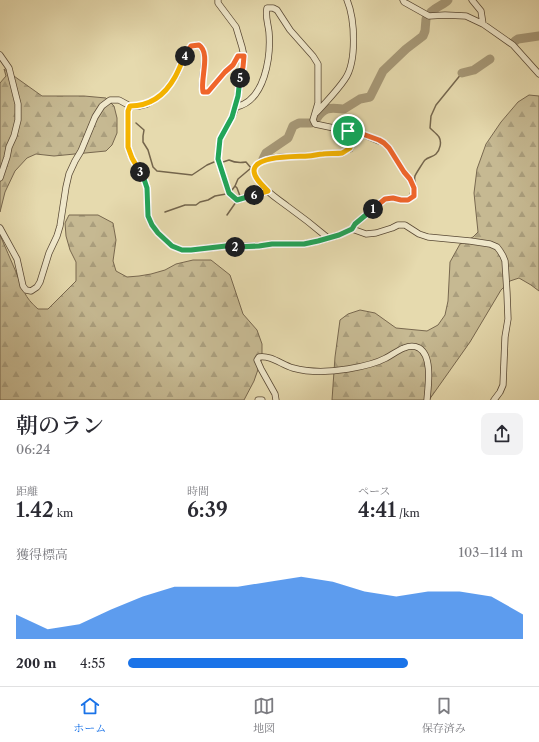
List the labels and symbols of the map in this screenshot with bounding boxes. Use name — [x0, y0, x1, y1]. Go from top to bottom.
pin: 4 — [175, 46, 195, 66]
pin: 5 — [230, 68, 250, 88]
pin — [331, 114, 365, 148]
pin: 3 — [130, 162, 150, 182]
pin: 6 — [244, 185, 264, 205]
pin: 1 — [363, 199, 383, 219]
pin: 2 — [225, 237, 245, 257]

